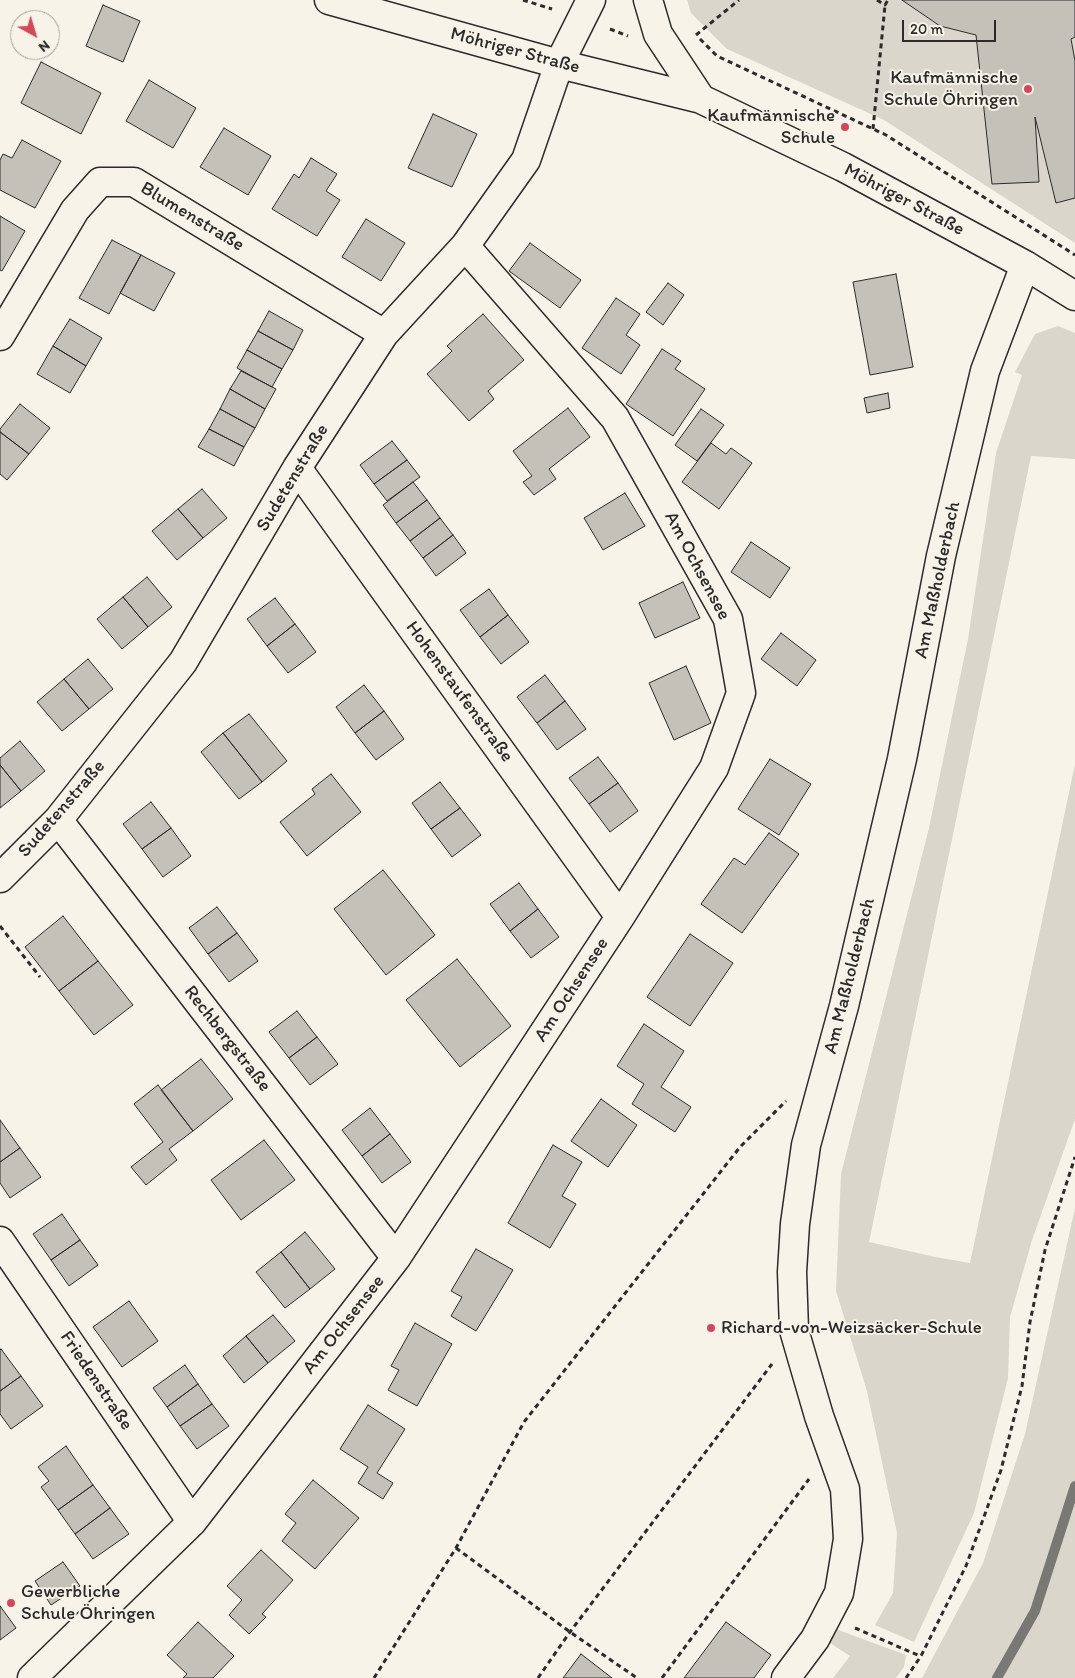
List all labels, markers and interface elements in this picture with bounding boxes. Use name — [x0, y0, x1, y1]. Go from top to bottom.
north arrow — [10, 10, 60, 60]
scale bar — [905, 10, 999, 42]
text: 20 m — [910, 20, 943, 38]
street label: Möhriger Straße — [448, 23, 582, 79]
text: N — [35, 37, 53, 56]
place label: Kaufmännische Schule Öhringen — [884, 67, 1018, 111]
marker: Kaufmännische Schule Öhringen — [1022, 83, 1034, 95]
place label: Kaufmännische Schule — [707, 105, 835, 149]
marker: Kaufmännische Schule — [839, 121, 851, 133]
street label: Möhriger Straße — [840, 159, 968, 241]
street label: Blumenstraße — [136, 177, 248, 257]
street label: Sudetenstraße — [252, 420, 334, 536]
street label: Am Maßholderbach — [910, 499, 966, 661]
street label: Am Ochsensee — [659, 508, 735, 624]
street label: Hohenstaufenstraße — [400, 617, 518, 767]
street label: Sudetenstraße — [14, 756, 110, 862]
street label: Am Maßholderbach — [820, 896, 880, 1056]
street label: Am Ochsensee — [530, 934, 614, 1046]
street label: Rechbergstraße — [178, 981, 276, 1097]
street label: Am Ochsensee — [298, 1271, 390, 1379]
place label: Richard-von-Weizsäcker-Schule — [721, 1317, 982, 1339]
marker: Richard-von-Weizsäcker-Schule — [705, 1322, 717, 1334]
street label: Friedenstraße — [54, 1327, 138, 1435]
place label: Gewerbliche Schule Öhringen — [21, 1581, 155, 1625]
marker: Gewerbliche Schule Öhringen — [5, 1597, 17, 1609]

